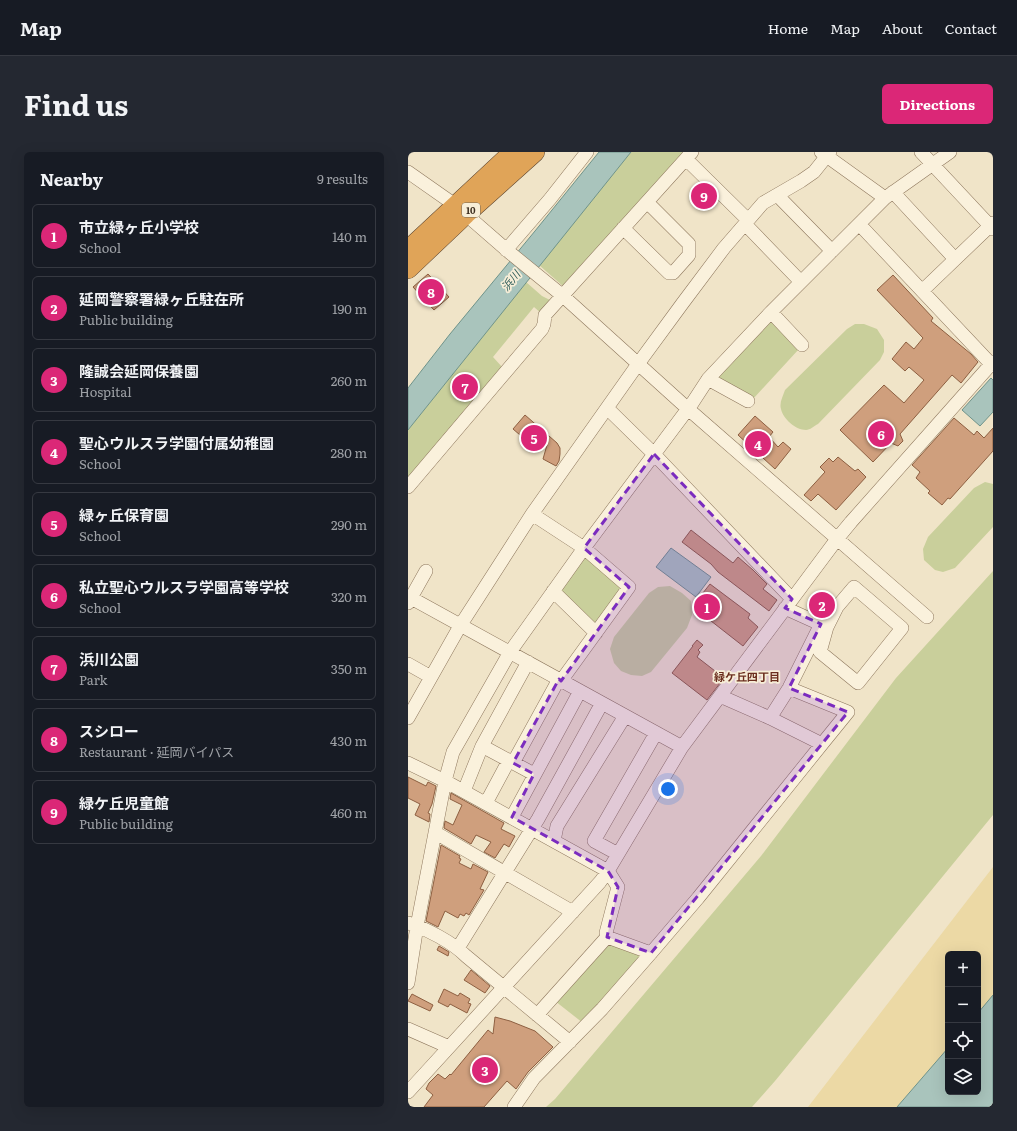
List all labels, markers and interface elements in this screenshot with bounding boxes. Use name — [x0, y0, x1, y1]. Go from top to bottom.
text: Map — [20, 14, 62, 42]
text: Home — [768, 18, 808, 38]
text: Map — [830, 18, 860, 38]
text: About — [882, 18, 923, 38]
text: Contact — [945, 18, 997, 38]
text: Find us — [24, 83, 128, 125]
button: Directions — [882, 84, 993, 124]
text: Nearby — [40, 166, 103, 191]
text: 9 results — [317, 169, 368, 188]
pin: 9 — [691, 181, 717, 211]
road number: 10 — [462, 203, 480, 217]
text: 市立緑ヶ丘小学校 — [79, 215, 199, 238]
text: 1 — [51, 227, 57, 246]
text: 140 m — [332, 227, 367, 246]
text: School — [79, 238, 121, 257]
water label: 浜川 — [497, 266, 524, 294]
pin: 8 — [418, 277, 444, 307]
text: 延岡警察署緑ヶ丘駐在所 — [79, 287, 244, 310]
text: 2 — [51, 299, 57, 318]
text: 190 m — [332, 299, 367, 318]
text: Public building — [79, 310, 173, 329]
text: 隆誠会延岡保養園 — [79, 359, 199, 382]
text: 3 — [50, 371, 58, 390]
text: 260 m — [331, 371, 367, 390]
pin: 7 — [452, 372, 478, 402]
text: Hospital — [79, 382, 132, 401]
pin: 6 — [868, 419, 894, 449]
pin: 5 — [521, 423, 547, 453]
pin: 4 — [745, 429, 771, 459]
text: 聖心ウルスラ学園付属幼稚園 — [79, 431, 274, 454]
text: 4 — [50, 443, 58, 462]
text: 280 m — [331, 443, 367, 462]
text: School — [79, 454, 121, 473]
text: 緑ヶ丘保育園 — [79, 503, 169, 526]
text: 5 — [50, 515, 58, 534]
text: 290 m — [331, 515, 367, 534]
text: School — [79, 526, 121, 545]
text: 私立聖心ウルスラ学園高等学校 — [79, 575, 289, 598]
text: 6 — [50, 587, 58, 606]
text: 320 m — [331, 587, 367, 606]
pin: 2 — [809, 590, 835, 620]
pin: 1 — [694, 592, 720, 622]
text: School — [79, 598, 121, 617]
text: 浜川公園 — [79, 647, 139, 670]
text: 7 — [50, 659, 58, 678]
text: 350 m — [331, 659, 367, 678]
district label: 緑ケ丘四丁目 — [714, 668, 780, 684]
text: Park — [79, 670, 108, 689]
text: スシロー — [79, 719, 139, 742]
text: 8 — [50, 731, 58, 750]
text: 430 m — [330, 731, 367, 750]
text: Restaurant · 延岡バイパス — [79, 742, 234, 761]
your location — [658, 779, 678, 799]
text: 緑ケ丘児童館 — [79, 791, 169, 814]
text: 9 — [50, 803, 58, 822]
text: 460 m — [330, 803, 367, 822]
text: Public building — [79, 814, 173, 833]
map controls — [945, 951, 981, 1095]
button: + — [945, 951, 981, 987]
button: − — [945, 987, 981, 1023]
button: locate — [945, 1023, 981, 1059]
pin: 3 — [472, 1055, 498, 1085]
button: layers — [945, 1059, 981, 1095]

